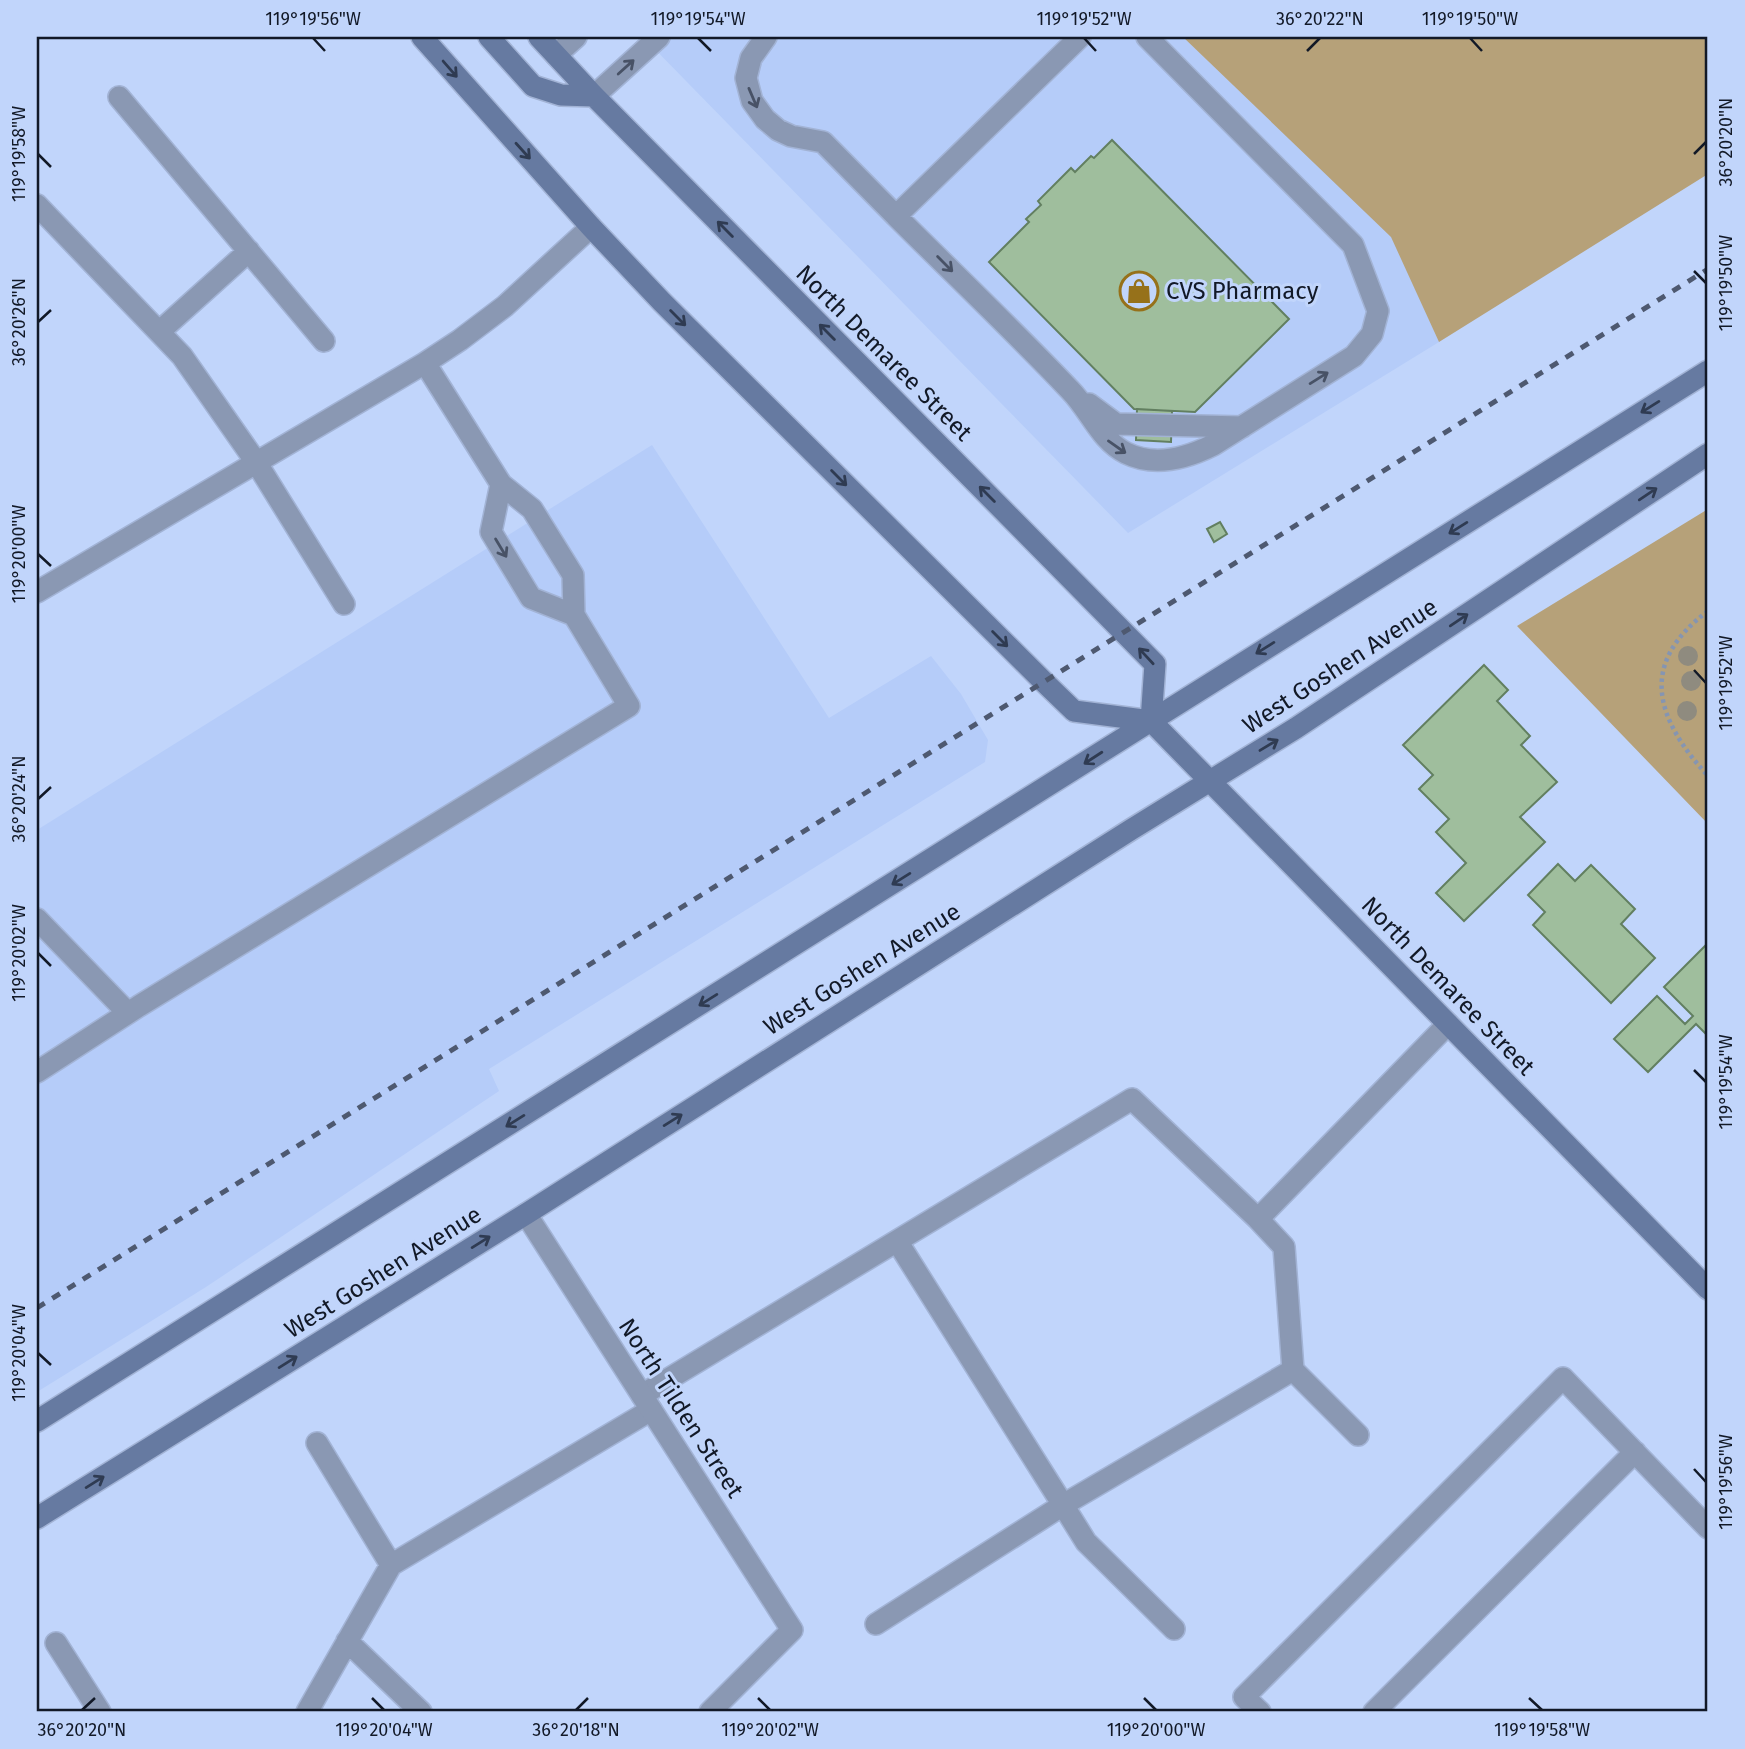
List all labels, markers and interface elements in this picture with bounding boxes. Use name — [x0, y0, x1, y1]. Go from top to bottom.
text: 119°19'56"W — [265, 8, 361, 30]
text: 119°19'54"W — [650, 8, 746, 30]
text: 119°19'52"W — [1036, 8, 1132, 30]
text: 36°20'22"N — [1276, 8, 1364, 30]
text: 119°19'50"W — [1422, 8, 1518, 30]
one-way arrow — [617, 58, 634, 75]
one-way arrow — [442, 59, 458, 77]
one-way arrow — [748, 87, 761, 108]
text: 36°20'20"N — [1715, 98, 1737, 186]
text: 119°19'58"W — [8, 106, 30, 202]
one-way arrow — [515, 142, 531, 160]
one-way arrow — [716, 220, 733, 237]
text: 119°19'50"W — [1715, 235, 1737, 331]
one-way arrow — [936, 255, 953, 272]
street label: North Demaree Street — [790, 259, 978, 447]
shop icon: CVS Pharmacy — [1118, 270, 1160, 312]
place label: CVS Pharmacy — [1166, 277, 1319, 305]
text: 36°20'26"N — [8, 278, 30, 366]
one-way arrow — [669, 309, 686, 326]
one-way arrow — [818, 324, 835, 341]
one-way arrow — [1309, 371, 1329, 385]
one-way arrow — [1641, 401, 1661, 415]
one-way arrow — [1107, 440, 1126, 454]
one-way arrow — [830, 470, 847, 487]
one-way arrow — [978, 486, 995, 503]
one-way arrow — [1638, 487, 1658, 501]
text: 119°20'00"W — [8, 505, 30, 603]
one-way arrow — [1448, 521, 1468, 535]
one-way arrow — [494, 538, 508, 558]
street label: West Goshen Avenue — [1237, 593, 1443, 739]
one-way arrow — [1449, 613, 1468, 627]
one-way arrow — [991, 630, 1008, 647]
text: 119°19'52"W — [1715, 635, 1737, 731]
one-way arrow — [1255, 642, 1275, 656]
one-way arrow — [1138, 647, 1154, 665]
one-way arrow — [1258, 737, 1278, 751]
one-way arrow — [1084, 751, 1104, 765]
text: 36°20'24"N — [8, 755, 30, 843]
one-way arrow — [891, 872, 911, 886]
street label: North Demaree Street — [1356, 891, 1541, 1081]
street label: West Goshen Avenue — [759, 897, 965, 1041]
text: 119°20'02"W — [8, 904, 30, 1002]
one-way arrow — [699, 993, 719, 1007]
text: 119°19'54"W — [1715, 1034, 1737, 1130]
one-way arrow — [663, 1113, 683, 1127]
one-way arrow — [506, 1114, 526, 1128]
street label: West Goshen Avenue — [280, 1200, 486, 1344]
one-way arrow — [471, 1234, 490, 1249]
text: 119°20'04"W — [8, 1304, 30, 1402]
street label: North Tilden Street — [613, 1313, 750, 1503]
one-way arrow — [277, 1355, 297, 1369]
text: 119°19'56"W — [1715, 1434, 1737, 1530]
one-way arrow — [84, 1475, 104, 1489]
text: 36°20'20"N — [38, 1719, 126, 1741]
text: 119°20'04"W — [335, 1719, 433, 1741]
text: 36°20'18"N — [532, 1719, 620, 1741]
text: 119°20'02"W — [721, 1719, 819, 1741]
text: 119°20'00"W — [1107, 1719, 1205, 1741]
text: 119°19'58"W — [1494, 1719, 1590, 1741]

